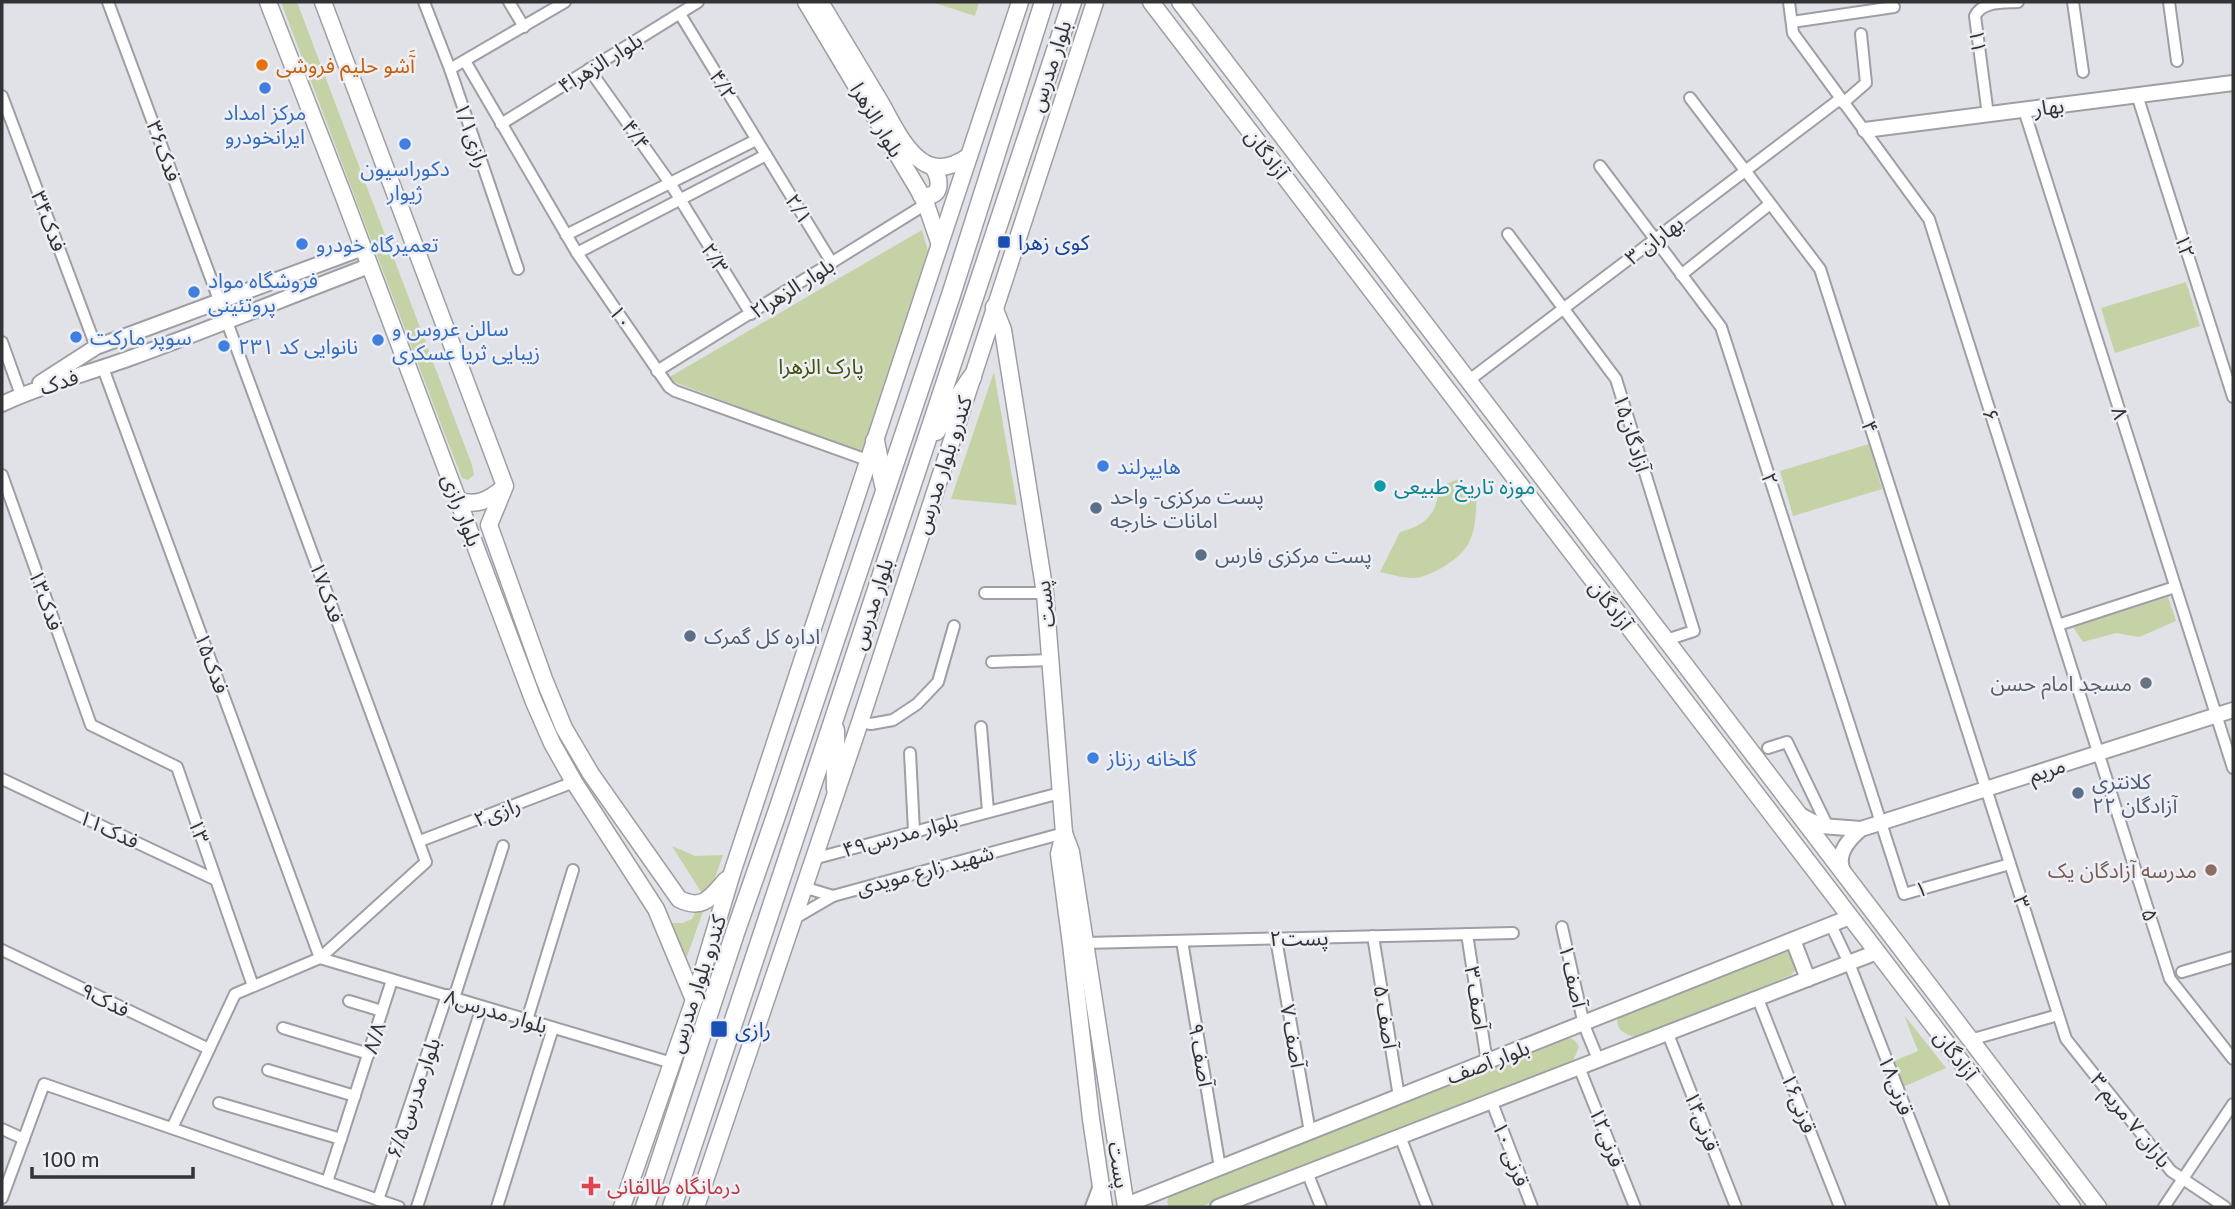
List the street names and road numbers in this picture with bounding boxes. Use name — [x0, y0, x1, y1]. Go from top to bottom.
street label: بلوار مدرس — [1024, 17, 1076, 115]
street label: بلوار الزهرا۴ — [553, 27, 647, 99]
street label: ۱۱ — [1964, 27, 1992, 55]
street label: ۴/۲ — [704, 65, 742, 105]
street label: بلوار الزهرا — [845, 78, 909, 162]
street label: بهار — [2032, 93, 2065, 121]
street label: رازی۱/۱ — [449, 99, 495, 171]
street label: ۴/۴ — [617, 115, 655, 155]
street label: فدک۳۶ — [141, 117, 187, 185]
street label: آزادگان — [1240, 124, 1294, 185]
street label: فدک۳۴ — [26, 187, 72, 255]
street label: ۲/۱ — [780, 189, 818, 229]
street label: بهاران ۳ — [1620, 210, 1688, 270]
street label: ۱۲ — [2169, 231, 2201, 261]
street label: ۲/۳ — [696, 238, 734, 278]
street label: بلوار الزهرا۲ — [745, 252, 839, 324]
street label: ۱۰ — [604, 300, 638, 334]
street label: فدک — [37, 364, 81, 400]
street label: آزادگان۱۵ — [1608, 391, 1656, 476]
street label: کندرو بلوار مدرس — [909, 393, 977, 537]
street label: ۸ — [2106, 403, 2134, 423]
street label: ۶ — [1977, 405, 2005, 425]
street label: ۴ — [1856, 417, 1884, 437]
street label: ۲ — [1756, 469, 1784, 489]
street label: بلوار رازی — [437, 470, 487, 550]
street label: بلوار مدرس — [846, 555, 898, 653]
street label: فدک۱۷ — [304, 558, 350, 626]
street label: فدک۱۳ — [23, 566, 69, 634]
street label: آزادگان — [1584, 575, 1638, 636]
street label: پست — [1030, 579, 1061, 629]
street label: فدک۱۵ — [189, 629, 235, 697]
street label: مریم — [2026, 752, 2069, 790]
street label: رازی۲ — [470, 792, 524, 832]
street label: فدک۱۱ — [75, 804, 143, 854]
street label: بلوار مدرس۴۹ — [840, 808, 960, 862]
street label: ۱۳ — [183, 816, 215, 846]
street label: شهید زارع مویدی — [854, 840, 997, 903]
street label: ۱ — [1912, 875, 1930, 903]
street label: ۳ — [2008, 892, 2036, 912]
street label: ۵ — [2136, 905, 2164, 925]
street label: کندرو بلوار مدرس — [663, 912, 731, 1056]
street label: پست۲ — [1269, 925, 1329, 952]
street label: ۱ آصف — [1554, 942, 1593, 1011]
street label: ۳ آصف — [1460, 964, 1494, 1032]
street label: فدک۹ — [77, 978, 133, 1022]
street label: بلوار مدرس۸ — [441, 983, 551, 1039]
street label: ۵ آصف — [1369, 983, 1403, 1051]
street label: ۷ آصف — [1275, 1002, 1311, 1071]
street label: ۸/۸ — [357, 1019, 391, 1057]
street label: ۹ آصف — [1183, 1021, 1219, 1090]
street label: آزادگان — [1929, 1025, 1983, 1086]
street label: بلوار مدرس۶/۵ — [381, 1034, 445, 1162]
street label: بلوار آصف — [1443, 1035, 1533, 1089]
street label: قرنی۱۸ — [1873, 1051, 1919, 1119]
street label: باران ۷ مریم ۳ — [2083, 1068, 2177, 1174]
street label: قرنی۱۶ — [1776, 1069, 1822, 1137]
street label: قرنی۱۴ — [1679, 1087, 1725, 1155]
street label: قرنی۱۲ — [1584, 1103, 1630, 1171]
street label: ۱۰ قرنی — [1487, 1118, 1535, 1190]
street label: پست — [1102, 1140, 1135, 1190]

